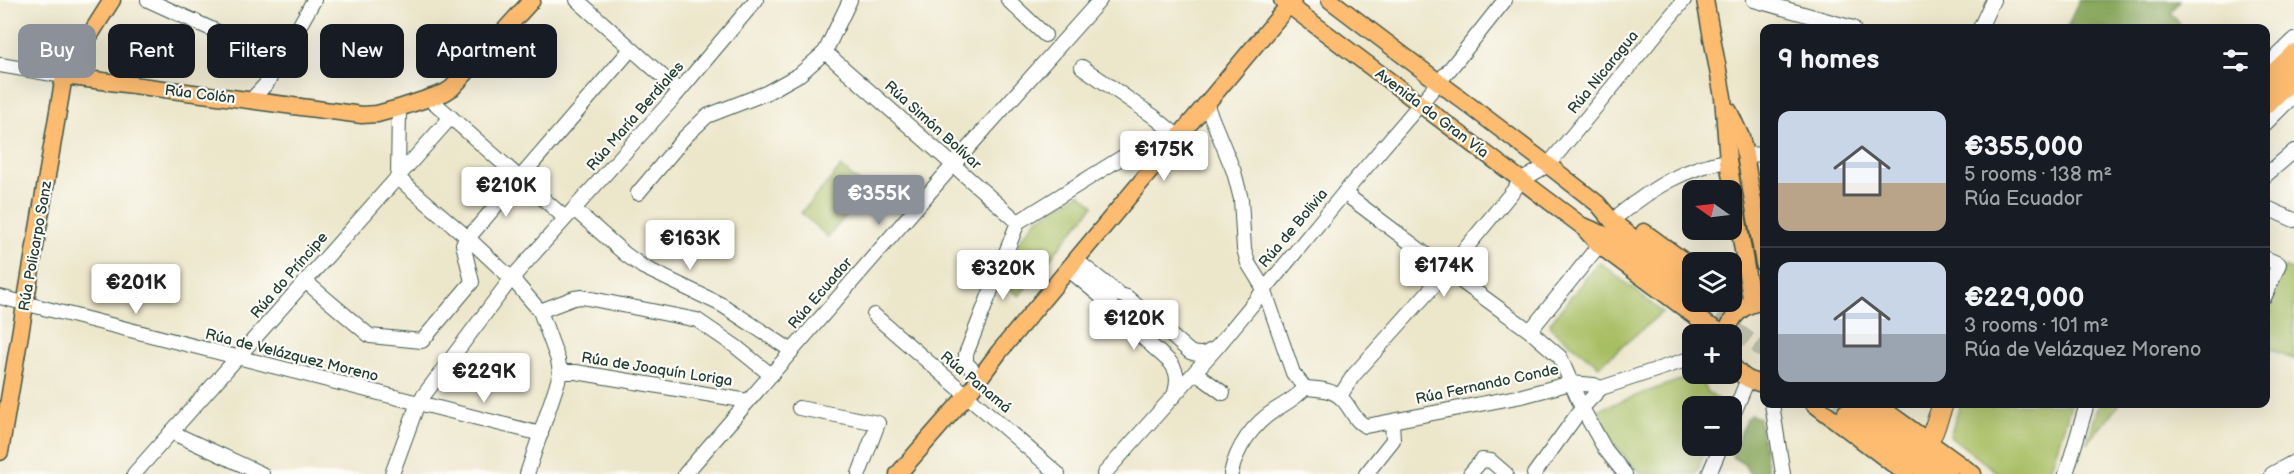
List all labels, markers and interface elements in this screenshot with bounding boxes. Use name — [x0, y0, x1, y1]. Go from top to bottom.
chip: Buy — [18, 24, 96, 78]
chip: Rent — [108, 24, 195, 78]
chip: Filters — [207, 24, 308, 78]
chip: New — [320, 24, 404, 78]
chip: Apartment — [416, 24, 557, 78]
street label: Rúa Nicaragua — [1564, 27, 1643, 118]
icon: filters — [2219, 44, 2252, 77]
text: 9 homes — [1778, 45, 1879, 76]
street label: Rúa María Berdiales — [583, 57, 688, 175]
street label: Avenida da Gran Vía — [1371, 65, 1492, 162]
street label: Rúa Simón Bolívar — [880, 77, 985, 174]
street label: Rúa Colón — [164, 81, 236, 108]
pin: €175K — [1122, 131, 1206, 182]
text: €355,000 — [1964, 132, 2083, 163]
icon: home — [1826, 135, 1898, 207]
text: €175K — [1134, 138, 1194, 162]
text: 5 rooms · 138 m² — [1964, 163, 2112, 187]
pin: €210K — [464, 167, 548, 218]
text: €210K — [475, 174, 537, 198]
pin: €355K — [837, 175, 921, 226]
street label: Rúa Policarpo Sanz — [15, 179, 56, 313]
north arrow — [1682, 180, 1742, 240]
map controls — [1682, 180, 1742, 456]
text: €355K — [847, 182, 911, 206]
street label: Rúa de Bolivia — [1255, 185, 1332, 272]
text: Rúa Ecuador — [1964, 187, 2082, 211]
pin: €163K — [648, 220, 732, 271]
text: €163K — [660, 227, 720, 251]
street label: Rúa do Príncipe — [247, 228, 332, 323]
pin: €174K — [1402, 247, 1486, 298]
pin: €320K — [961, 250, 1045, 301]
button: layers — [1682, 252, 1742, 312]
street label: Rúa Ecuador — [784, 253, 857, 333]
text: €174K — [1414, 254, 1474, 278]
text: €320K — [971, 257, 1035, 281]
pin: €201K — [94, 264, 178, 315]
text: €201K — [105, 271, 167, 295]
text: €229,000 — [1964, 283, 2084, 314]
icon: home — [1826, 286, 1898, 358]
pin: €120K — [1092, 300, 1176, 351]
text: €120K — [1103, 307, 1165, 331]
text: 3 rooms · 101 m² — [1964, 314, 2109, 338]
button: + — [1682, 324, 1742, 384]
street label: Rúa de Velázquez Moreno — [203, 325, 381, 386]
text: Rúa de Velázquez Moreno — [1964, 338, 2201, 362]
street label: Rúa Panamá — [936, 347, 1015, 418]
street label: Rúa de Joaquín Loriga — [580, 348, 734, 391]
pin: €229K — [442, 353, 526, 404]
text: €229K — [452, 360, 516, 384]
street label: Rúa Fernando Conde — [1414, 360, 1561, 409]
button: − — [1682, 396, 1742, 456]

